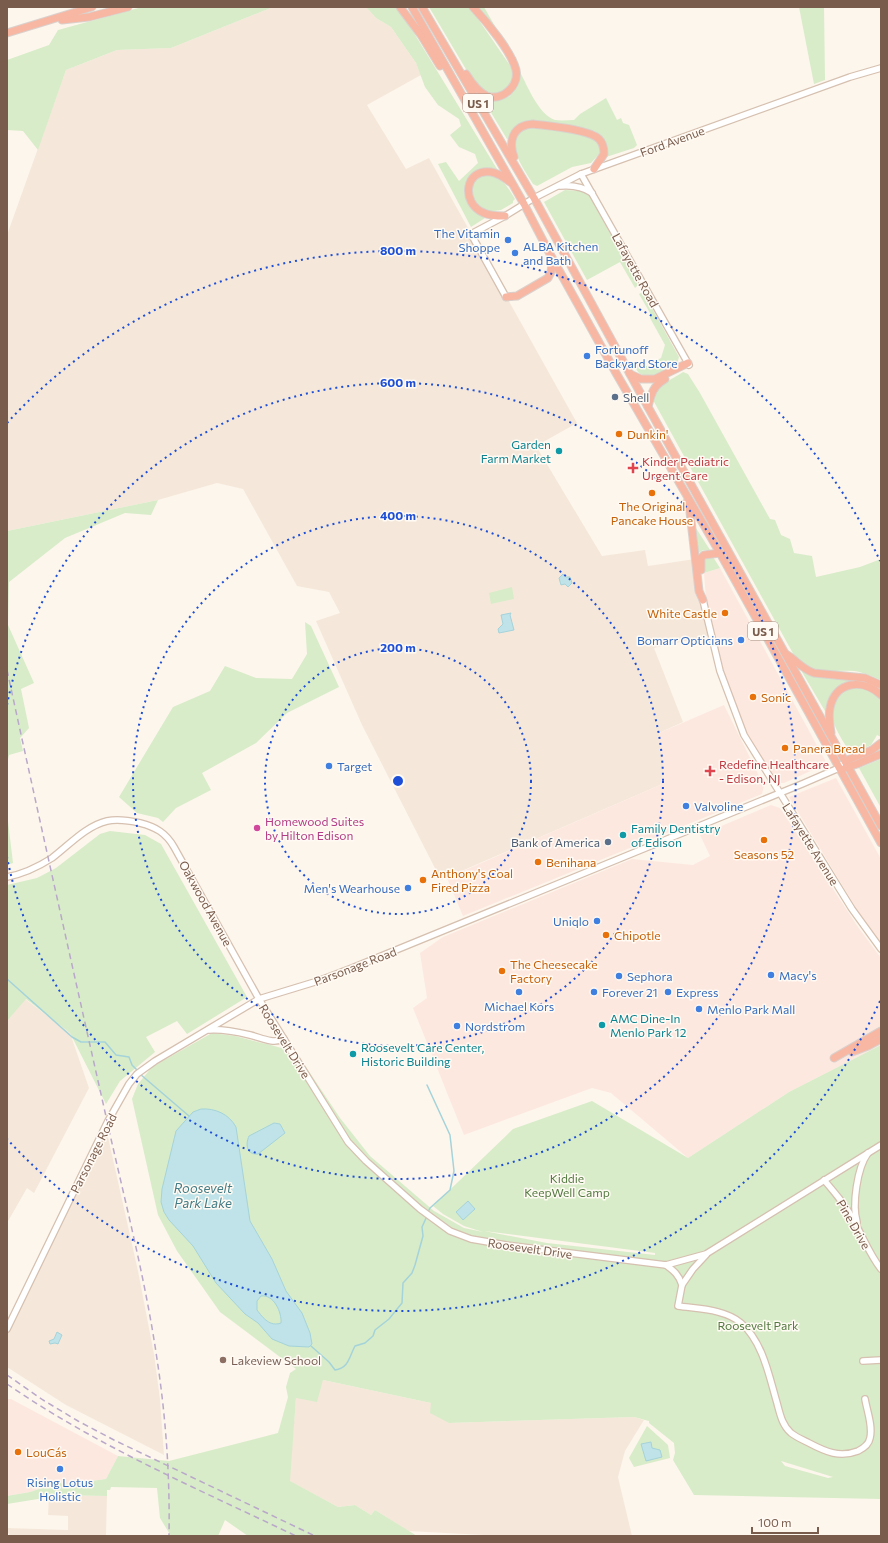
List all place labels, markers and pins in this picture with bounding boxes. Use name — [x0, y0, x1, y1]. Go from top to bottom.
place label: The Vitamin Shoppe — [434, 226, 500, 254]
marker: The Vitamin Shoppe — [503, 235, 513, 245]
place label: ALBA Kitchen and Bath — [523, 239, 598, 267]
marker: ALBA Kitchen and Bath — [510, 248, 520, 258]
place label: Fortunoff Backyard Store — [595, 342, 677, 370]
marker: Fortunoff Backyard Store — [582, 351, 592, 361]
place label: Shell — [623, 390, 649, 404]
marker: Shell — [610, 392, 620, 402]
place label: Dunkin' — [627, 427, 668, 441]
marker: Dunkin' — [614, 429, 624, 439]
place label: Garden Farm Market — [481, 437, 551, 465]
marker: Garden Farm Market — [554, 446, 564, 456]
place label: Kinder Pediatric Urgent Care — [642, 454, 729, 482]
marker: Kinder Pediatric Urgent Care — [627, 462, 639, 474]
marker: The Original Pancake House — [647, 488, 657, 498]
place label: The Original Pancake House — [611, 499, 693, 527]
place label: White Castle — [647, 606, 717, 620]
marker: White Castle — [720, 608, 730, 618]
place label: Bomarr Opticians — [637, 633, 733, 647]
marker: Bomarr Opticians — [736, 635, 746, 645]
place label: Sonic — [761, 690, 791, 704]
marker: Sonic — [748, 692, 758, 702]
place label: Panera Bread — [793, 741, 865, 755]
marker: Panera Bread — [780, 743, 790, 753]
place label: Redefine Healthcare - Edison, NJ — [719, 757, 829, 786]
place label: Target — [337, 759, 372, 773]
marker: Target — [324, 761, 334, 771]
marker: Redefine Healthcare - Edison, NJ — [704, 765, 716, 777]
centre of rings — [391, 774, 405, 788]
place label: Valvoline — [694, 799, 743, 813]
marker: Valvoline — [681, 801, 691, 811]
place label: Homewood Suites by Hilton Edison — [265, 814, 364, 842]
place label: Family Dentistry of Edison — [631, 821, 720, 849]
marker: Homewood Suites by Hilton Edison — [252, 823, 262, 833]
marker: Family Dentistry of Edison — [618, 830, 628, 840]
place label: Bank of America — [511, 835, 600, 849]
marker: Seasons 52 — [759, 835, 769, 845]
marker: Bank of America — [603, 837, 613, 847]
place label: Seasons 52 — [734, 847, 795, 861]
place label: Benihana — [546, 855, 596, 869]
marker: Benihana — [533, 857, 543, 867]
place label: Anthony's Coal Fired Pizza — [431, 866, 513, 894]
marker: Anthony's Coal Fired Pizza — [418, 875, 428, 885]
place label: Men's Wearhouse — [304, 881, 400, 895]
marker: Men's Wearhouse — [403, 883, 413, 893]
place label: Uniqlo — [553, 914, 589, 928]
marker: Uniqlo — [592, 916, 602, 926]
place label: Chipotle — [614, 928, 661, 942]
marker: Chipotle — [601, 930, 611, 940]
place label: The Cheesecake Factory — [510, 957, 598, 985]
marker: The Cheesecake Factory — [497, 966, 507, 976]
place label: Macy's — [779, 968, 817, 982]
place label: Sephora — [627, 969, 672, 983]
marker: Macy's — [766, 970, 776, 980]
marker: Sephora — [614, 971, 624, 981]
place label: Forever 21 — [602, 985, 658, 999]
place label: Express — [676, 985, 718, 999]
marker: Michael Kors — [514, 987, 524, 997]
marker: Forever 21 — [589, 987, 599, 997]
marker: Express — [663, 987, 673, 997]
place label: Michael Kors — [484, 999, 554, 1013]
place label: Menlo Park Mall — [707, 1002, 795, 1016]
marker: Menlo Park Mall — [694, 1004, 704, 1014]
place label: AMC Dine-In Menlo Park 12 — [610, 1011, 687, 1039]
place label: Nordstrom — [465, 1019, 525, 1033]
marker: AMC Dine-In Menlo Park 12 — [597, 1020, 607, 1030]
marker: Nordstrom — [452, 1021, 462, 1031]
place label: Roosevelt Care Center, Historic Building — [361, 1040, 485, 1068]
marker: Roosevelt Care Center, Historic Building — [348, 1049, 358, 1059]
place label: Lakeview School — [231, 1353, 321, 1367]
marker: Lakeview School — [218, 1355, 228, 1365]
place label: LouCás — [26, 1445, 67, 1459]
marker: LouCás — [13, 1447, 23, 1457]
marker: Rising Lotus Holistic — [55, 1464, 65, 1474]
place label: Rising Lotus Holistic — [27, 1475, 93, 1503]

